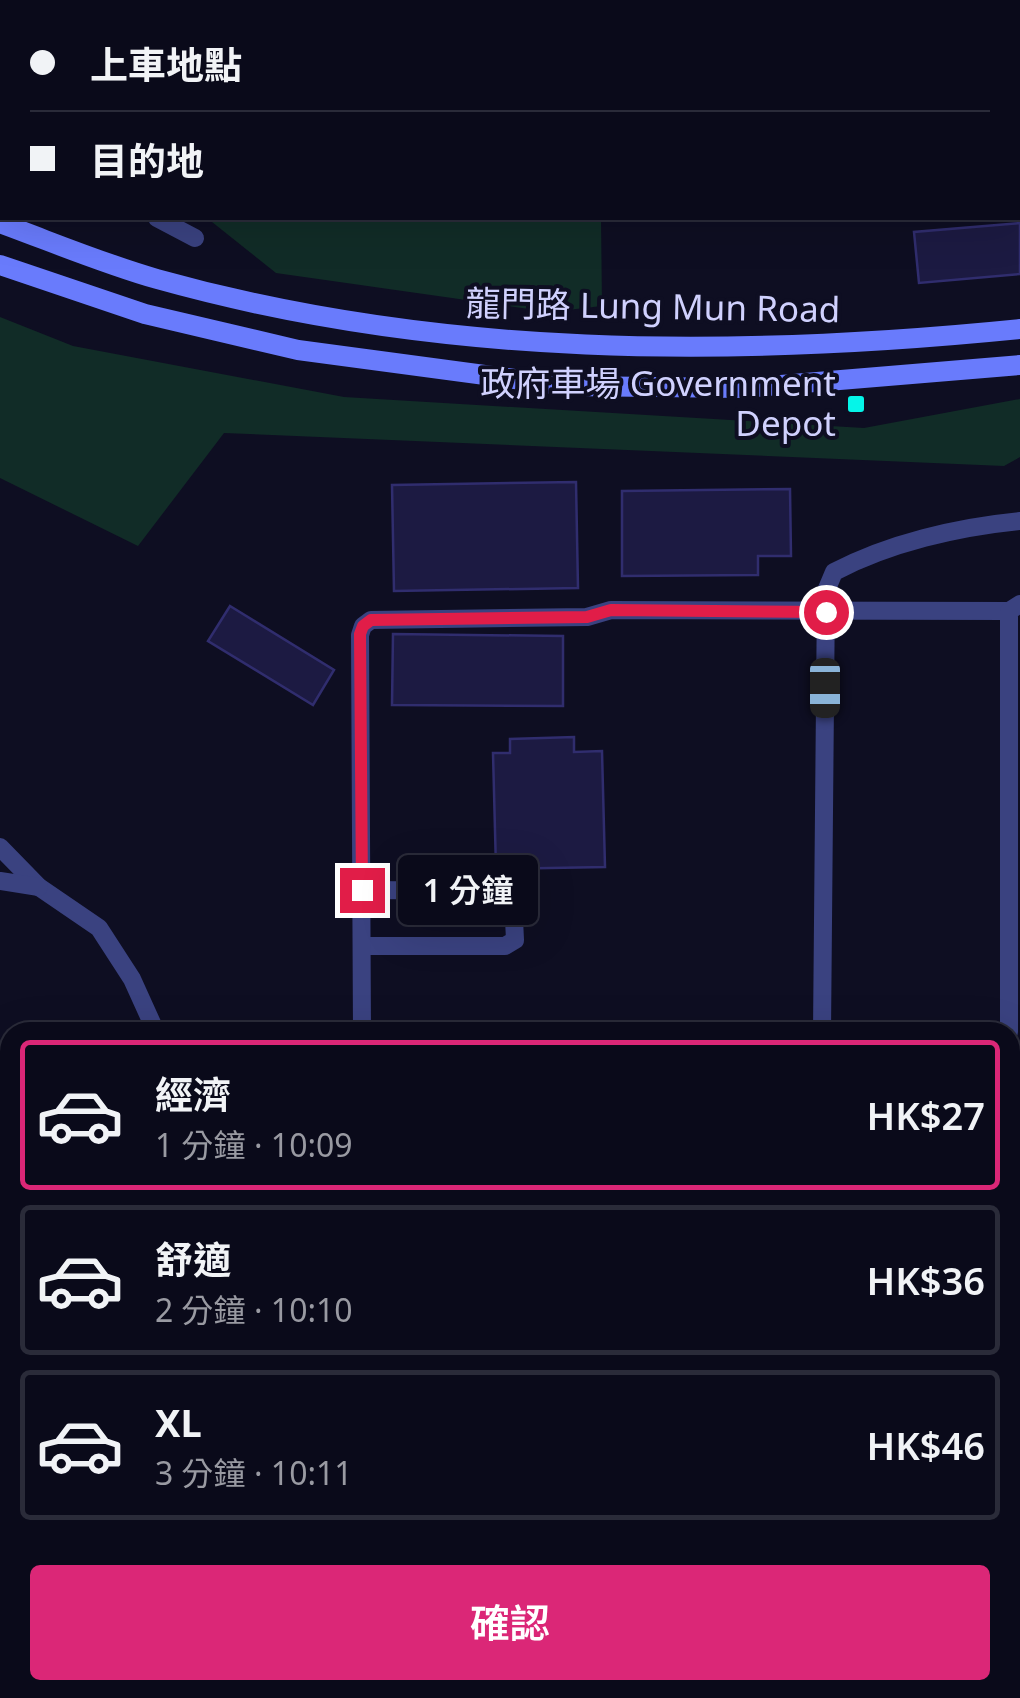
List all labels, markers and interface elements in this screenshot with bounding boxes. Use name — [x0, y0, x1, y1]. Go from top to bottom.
text: 上車地點 — [90, 38, 242, 90]
text: 目的地 — [90, 134, 204, 186]
street label: 龍門路 Lung Mun Road — [465, 279, 841, 332]
place label: 政府車場 Government Depot — [481, 359, 836, 446]
marker: 政府車場 Government Depot — [845, 393, 867, 415]
route start — [804, 590, 849, 635]
car — [810, 658, 840, 718]
callout: 1 分鐘 — [397, 855, 537, 925]
route end — [340, 868, 385, 913]
text: 1 分鐘 — [423, 868, 513, 911]
text: 經濟 — [155, 1068, 231, 1120]
icon: car — [35, 1070, 125, 1160]
text: HK$27 — [866, 1089, 985, 1141]
text: 1 分鐘 · 10:09 — [155, 1123, 353, 1166]
text: 舒適 — [155, 1233, 231, 1285]
icon: car — [35, 1235, 125, 1325]
text: HK$36 — [866, 1254, 985, 1306]
text: 2 分鐘 · 10:10 — [155, 1288, 353, 1331]
text: XL — [155, 1396, 202, 1448]
icon: car — [35, 1400, 125, 1490]
text: HK$46 — [866, 1419, 985, 1471]
text: 3 分鐘 · 10:11 — [155, 1451, 353, 1494]
button: 確認 — [30, 1565, 990, 1680]

